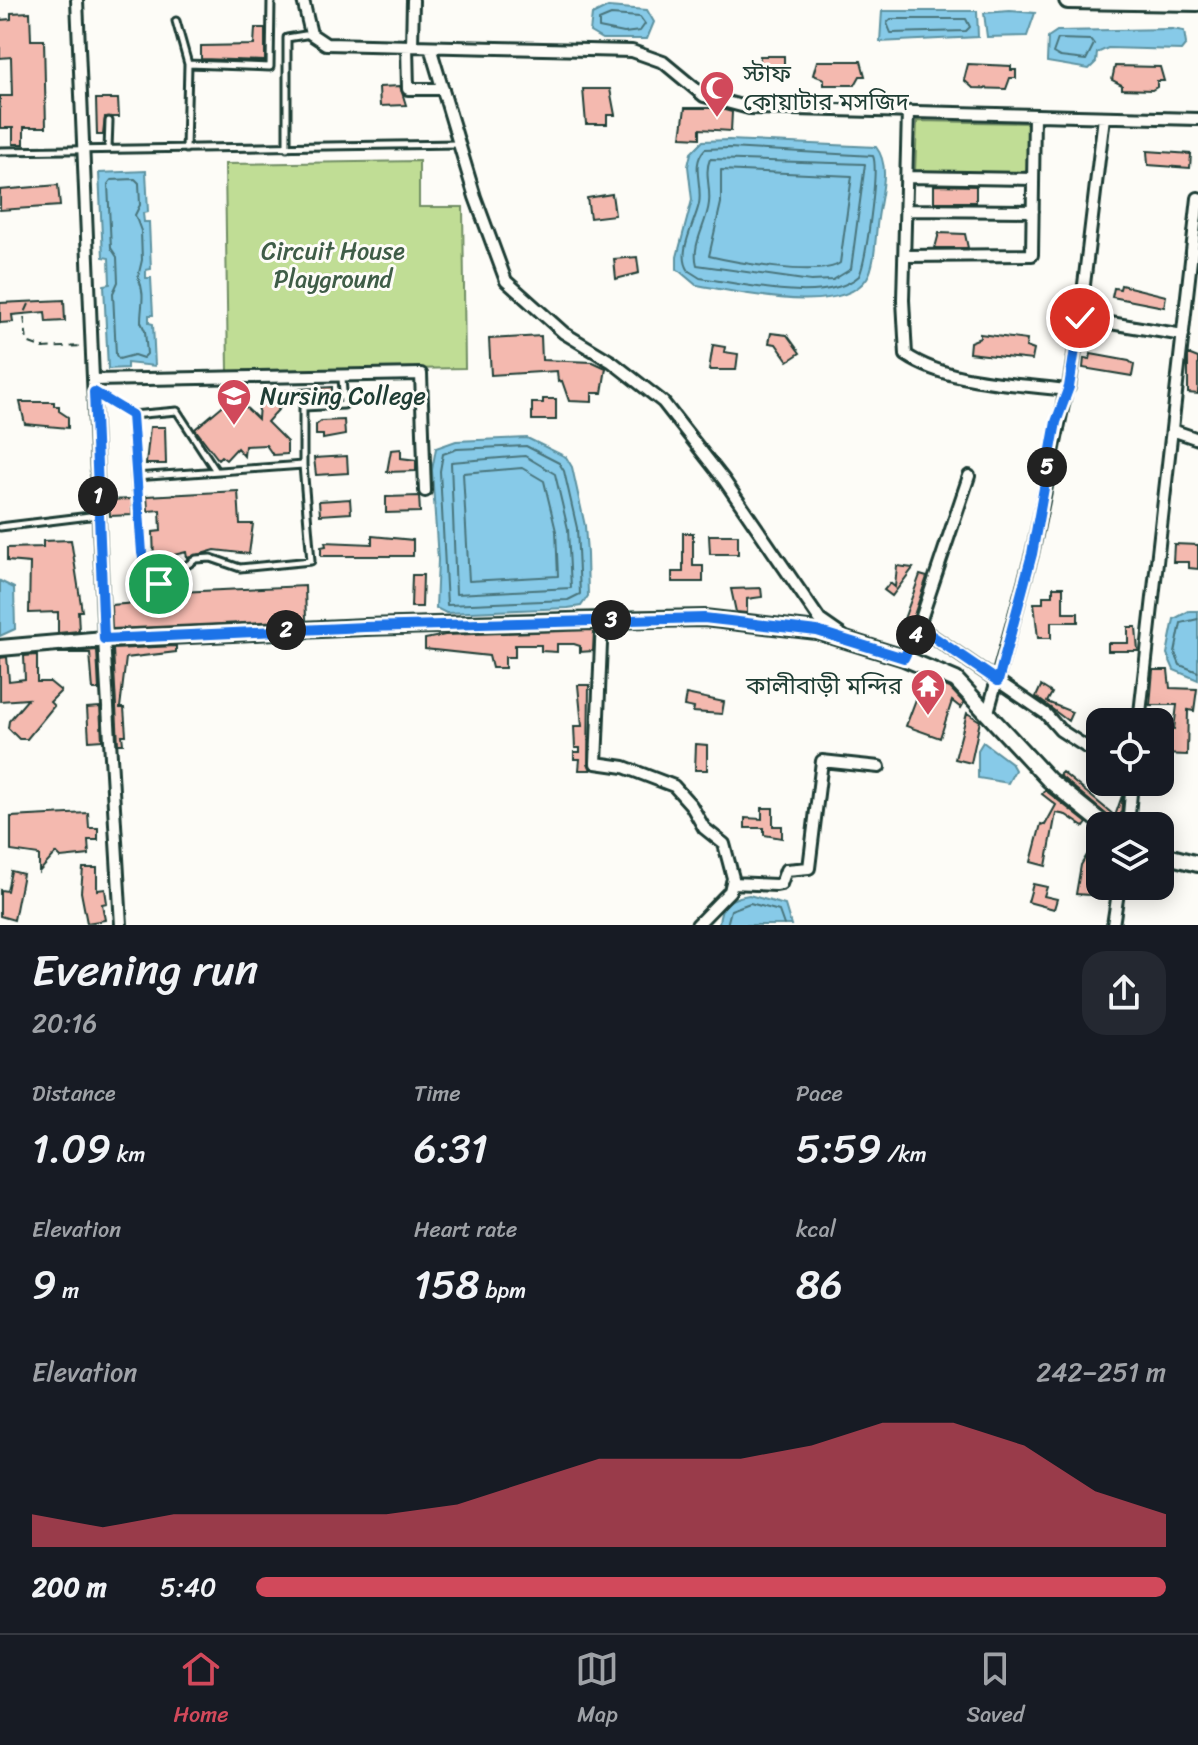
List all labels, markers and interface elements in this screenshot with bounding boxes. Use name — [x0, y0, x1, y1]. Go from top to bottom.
place label: স্টাফ কোয়াটার মসজিদ — [742, 53, 910, 123]
mosque icon: স্টাফ কোয়াটার মসজিদ — [698, 69, 736, 119]
park label: Circuit House Playground — [261, 230, 405, 300]
pin — [1046, 284, 1114, 352]
icon: check — [1058, 296, 1102, 340]
place label: Nursing College — [260, 375, 426, 417]
school or university icon: Nursing College — [215, 377, 253, 427]
pin: 5 — [1027, 447, 1067, 487]
text: 5 — [1040, 447, 1054, 486]
pin: 1 — [78, 476, 118, 516]
text: 1 — [93, 476, 103, 515]
pin — [125, 550, 193, 618]
icon: arrive — [137, 562, 181, 606]
pin: 3 — [591, 600, 631, 640]
text: 3 — [605, 600, 617, 639]
pin: 2 — [266, 610, 306, 650]
text: 2 — [280, 610, 292, 649]
pin: 4 — [896, 615, 936, 655]
text: 4 — [909, 615, 923, 654]
place label: কালীবাড়ী মন্দির — [745, 665, 903, 707]
temple icon: কালীবাড়ী মন্দির — [909, 667, 947, 717]
map controls — [1086, 708, 1174, 900]
button: locate — [1086, 708, 1174, 796]
button: layers — [1086, 812, 1174, 900]
text: Evening run — [32, 931, 258, 1009]
button: share — [1082, 951, 1166, 1035]
text: 20:16 — [32, 1000, 97, 1046]
text: Distance — [32, 1074, 116, 1113]
text: Time — [414, 1074, 461, 1113]
text: Pace — [796, 1074, 843, 1113]
text: 1.09 — [32, 1113, 111, 1184]
text: 6:31 — [414, 1113, 488, 1184]
text: 5:59 — [796, 1113, 882, 1184]
text: km — [111, 1135, 145, 1174]
text: /km — [882, 1135, 927, 1174]
text: Elevation — [32, 1210, 121, 1249]
text: Heart rate — [414, 1210, 517, 1249]
text: kcal — [796, 1210, 836, 1249]
text: 9 — [32, 1249, 57, 1320]
text: 158 — [414, 1249, 480, 1320]
text: 86 — [796, 1249, 843, 1320]
text: m — [57, 1271, 79, 1310]
text: bpm — [480, 1271, 526, 1310]
text: Elevation — [32, 1349, 137, 1395]
text: 242–251 m — [1036, 1349, 1166, 1395]
text: 200 m — [32, 1564, 107, 1610]
text: 5:40 — [160, 1564, 216, 1610]
tab: Home — [174, 1647, 228, 1734]
tab: Map — [575, 1647, 619, 1734]
tab: Saved — [966, 1647, 1024, 1734]

